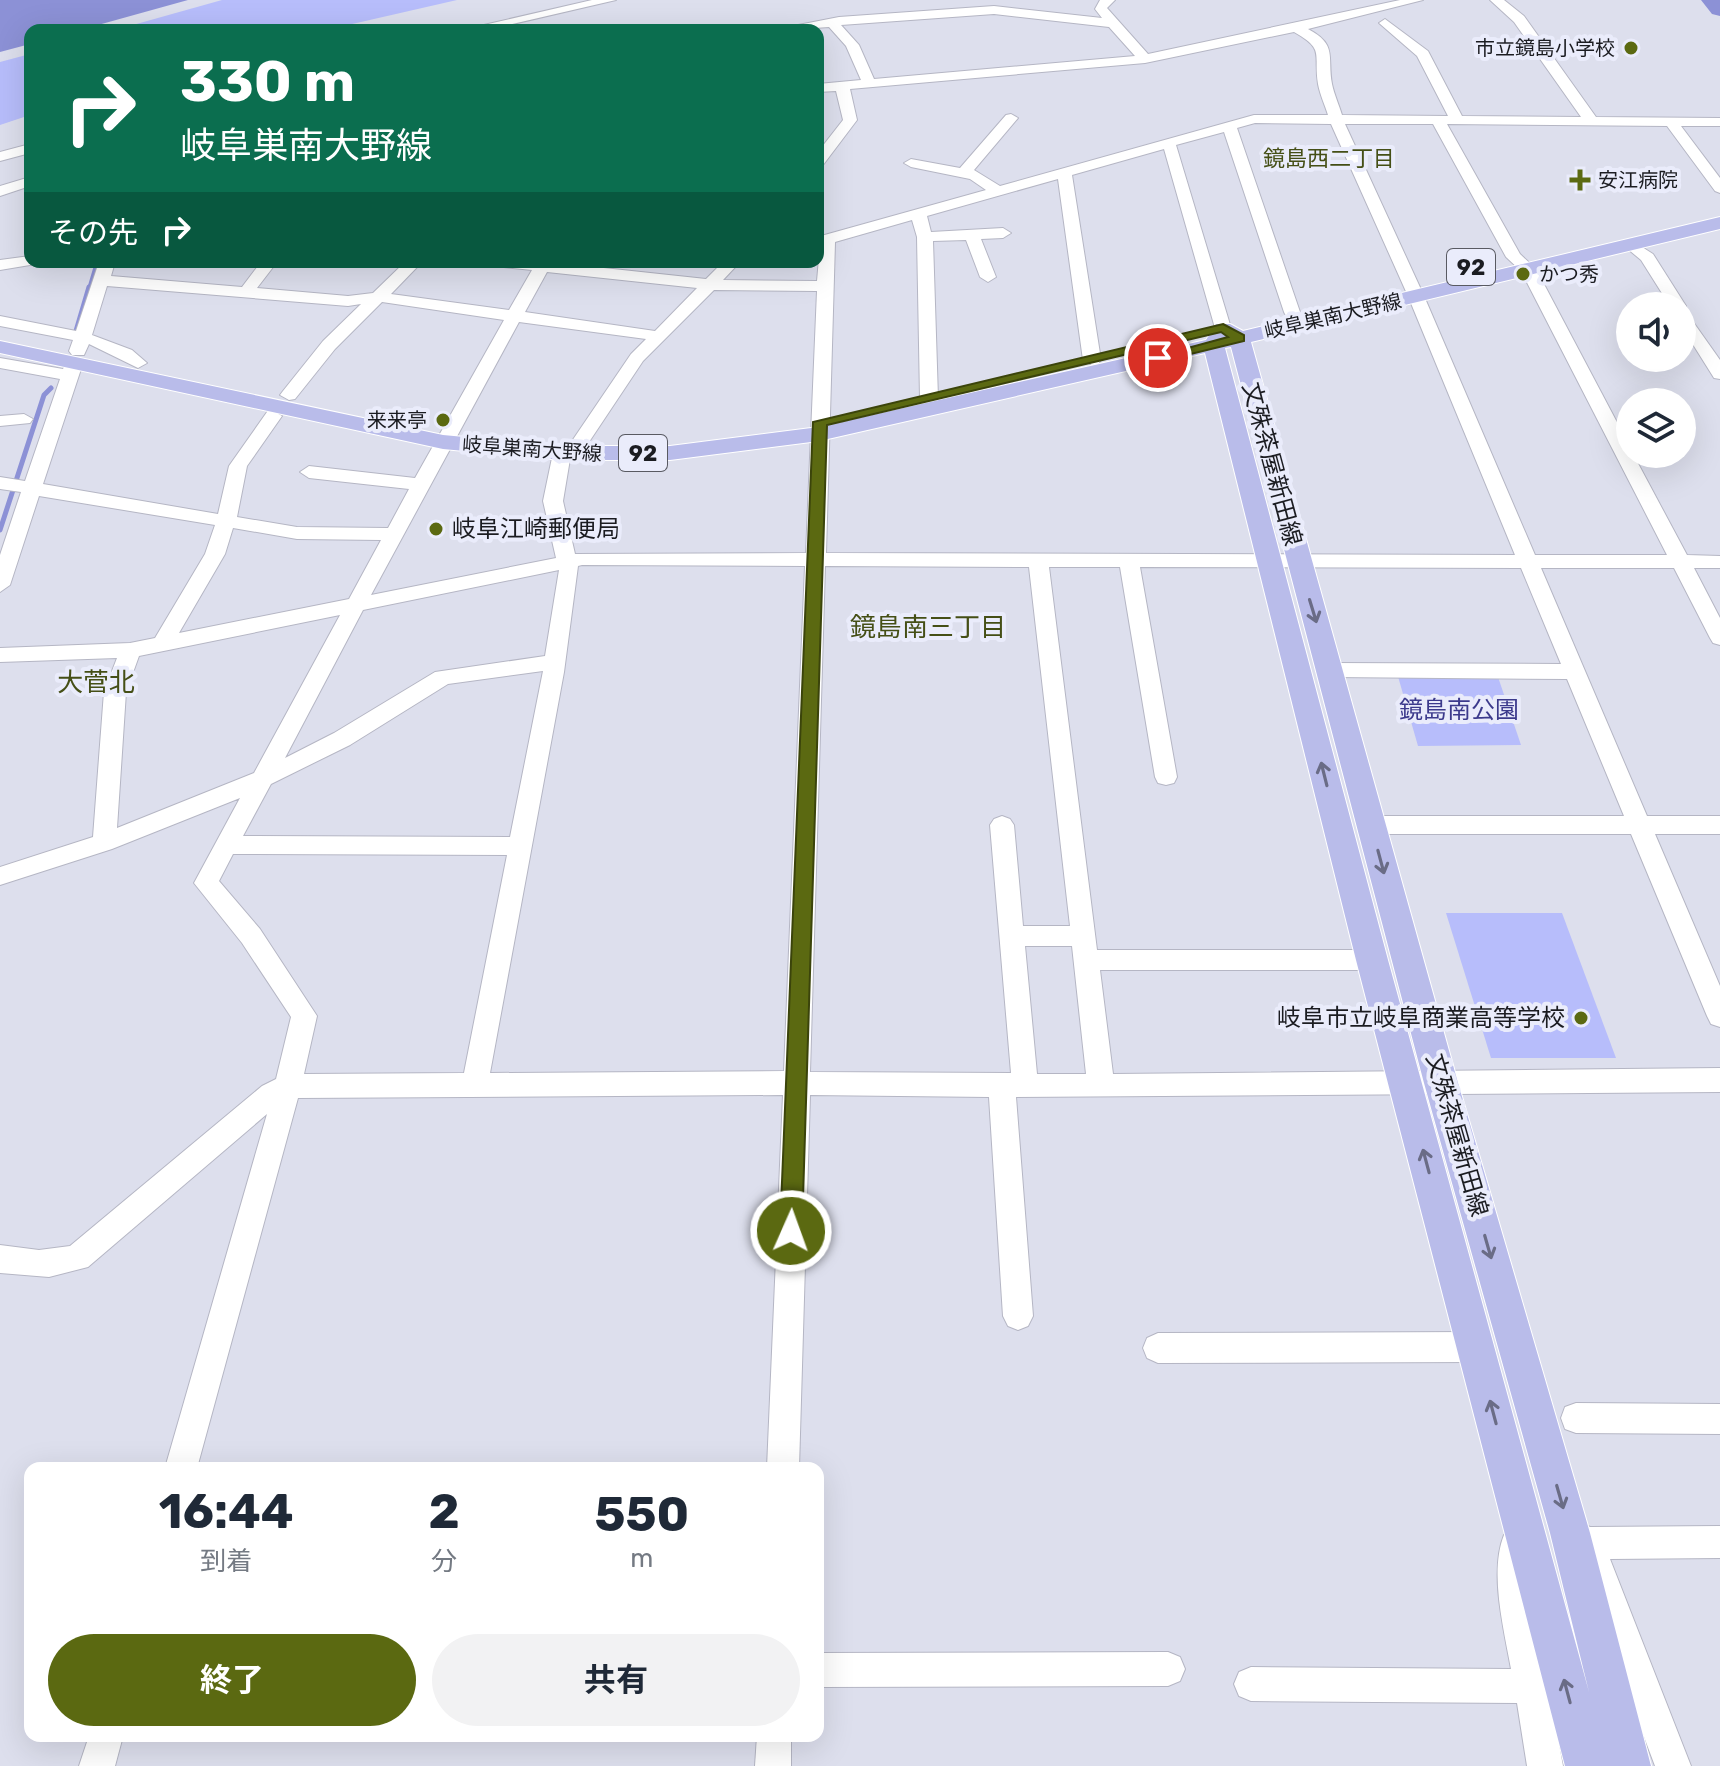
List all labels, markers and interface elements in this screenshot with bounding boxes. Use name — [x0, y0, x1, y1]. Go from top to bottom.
place label: 市立鏡島小学校 — [1475, 36, 1615, 60]
marker: 市立鏡島小学校 — [1622, 39, 1640, 57]
text: 330 m — [180, 49, 355, 115]
icon: right — [48, 56, 152, 160]
text: 岐阜巣南大野線 — [180, 124, 432, 167]
district label: 鏡島西二丁目 — [1263, 145, 1395, 172]
place label: 安江病院 — [1598, 168, 1678, 192]
marker: 安江病院 — [1569, 169, 1591, 191]
icon: right — [154, 208, 198, 252]
text: その先 — [48, 215, 138, 251]
road number: 92 — [1447, 249, 1495, 285]
place label: かつ秀 — [1539, 262, 1599, 286]
marker: かつ秀 — [1514, 265, 1532, 283]
street label: 岐阜巣南大野線 — [1262, 289, 1404, 343]
map controls — [1616, 292, 1696, 468]
button: sound — [1616, 292, 1696, 372]
pin — [1124, 324, 1192, 392]
icon: arrive — [1136, 336, 1180, 380]
street label: 文殊茶屋新田線 — [1237, 379, 1307, 549]
button: layers — [1616, 388, 1696, 468]
place label: 来来亭 — [367, 408, 427, 432]
marker: 来来亭 — [434, 411, 452, 429]
street label: 岐阜巣南大野線 — [461, 432, 603, 466]
road number: 92 — [619, 435, 667, 471]
place label: 岐阜江崎郵便局 — [452, 515, 620, 543]
marker: 岐阜江崎郵便局 — [427, 520, 445, 538]
one-way arrow — [1306, 597, 1321, 623]
district label: 鏡島南三丁目 — [850, 612, 1006, 643]
district label: 大菅北 — [57, 667, 135, 698]
park label: 鏡島南公園 — [1399, 696, 1519, 724]
one-way arrow — [1316, 762, 1331, 788]
one-way arrow — [1374, 848, 1389, 874]
place label: 岐阜市立岐阜商業高等学校 — [1277, 1004, 1565, 1032]
marker: 岐阜市立岐阜商業高等学校 — [1572, 1009, 1590, 1027]
street label: 文殊茶屋新田線 — [1420, 1050, 1494, 1220]
one-way arrow — [1418, 1148, 1433, 1174]
position arrow — [749, 1189, 833, 1273]
one-way arrow — [1482, 1233, 1497, 1259]
one-way arrow — [1484, 1400, 1499, 1426]
text: 16:44 — [159, 1483, 294, 1540]
text: 2 — [428, 1483, 460, 1540]
one-way arrow — [1553, 1483, 1568, 1509]
text: 550 — [594, 1486, 689, 1543]
text: m — [630, 1543, 653, 1574]
text: 到着 — [200, 1546, 252, 1577]
text: 分 — [431, 1546, 457, 1577]
button: 終了 — [48, 1634, 416, 1726]
button: 共有 — [432, 1634, 800, 1726]
one-way arrow — [1558, 1678, 1573, 1704]

